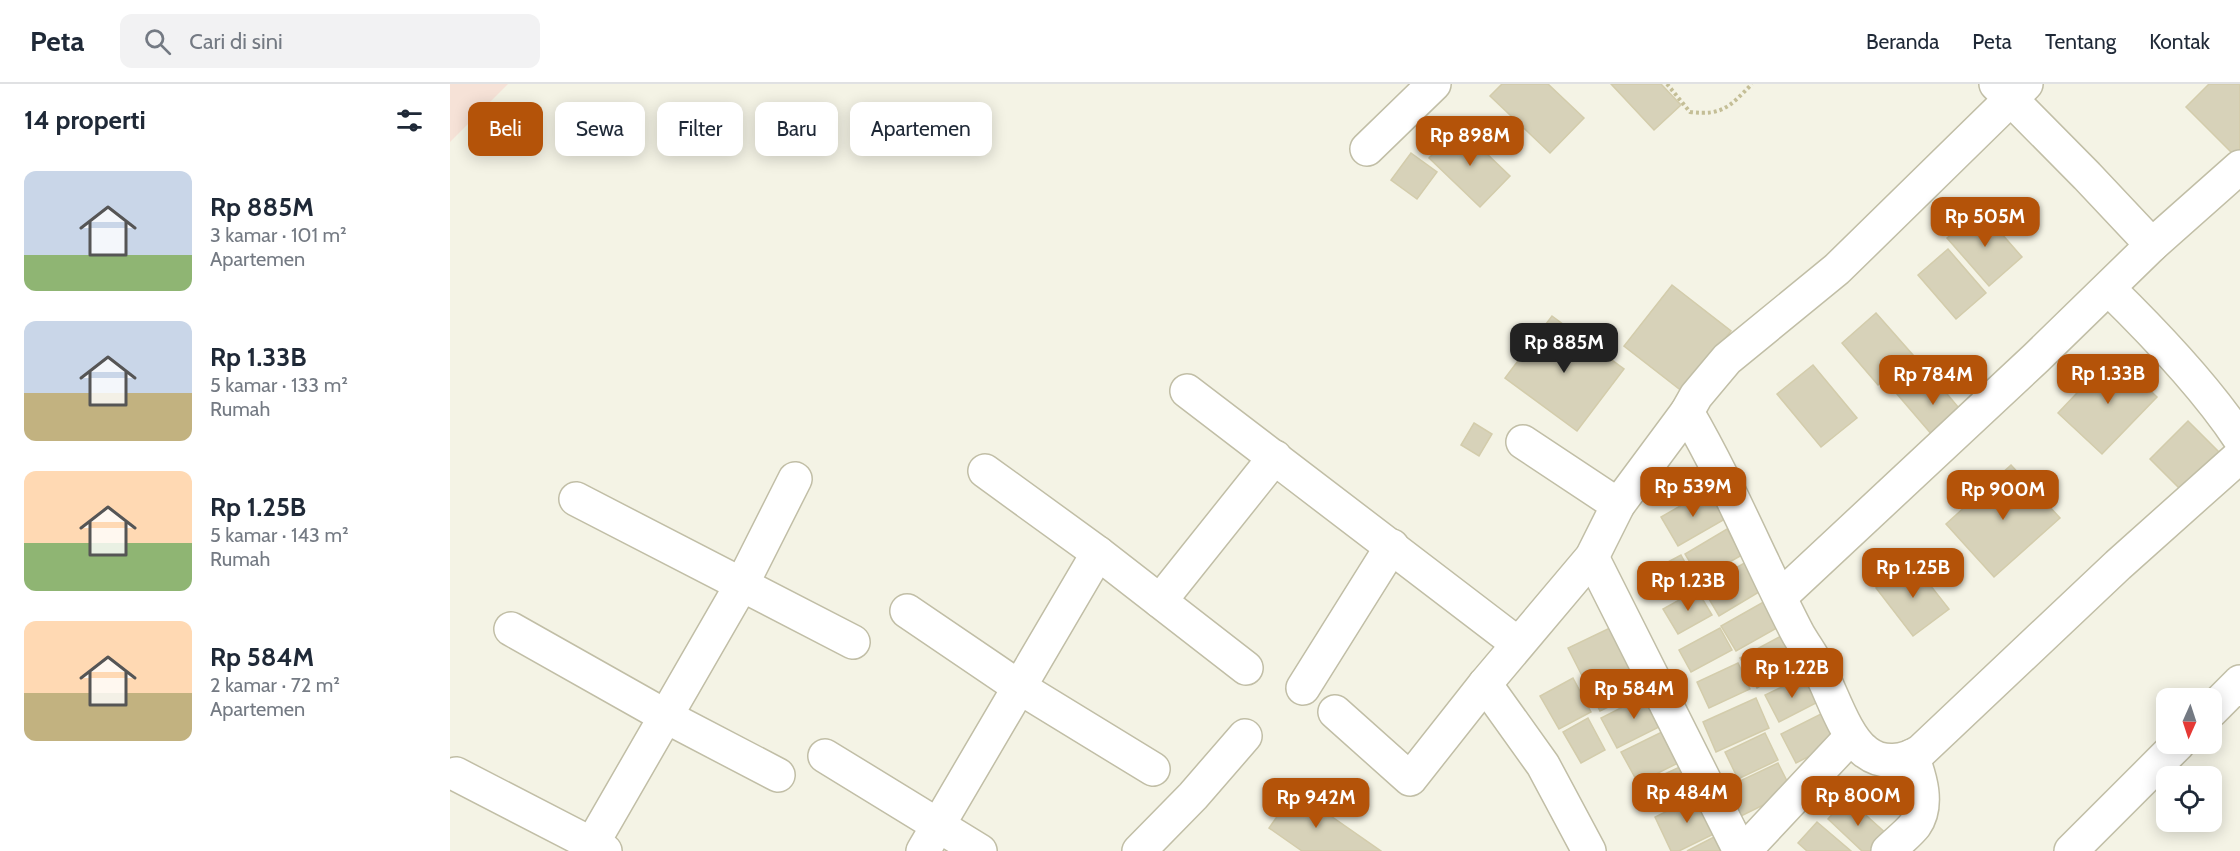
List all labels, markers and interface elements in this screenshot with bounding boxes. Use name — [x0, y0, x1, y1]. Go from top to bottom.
search box — [120, 14, 540, 68]
text: Peta — [30, 24, 84, 58]
icon: search — [141, 25, 174, 58]
text: Cari di sini — [189, 28, 283, 55]
text: Beranda — [1866, 29, 1939, 54]
text: Peta — [1972, 29, 2012, 54]
text: Tentang — [2045, 29, 2116, 54]
text: Kontak — [2149, 29, 2210, 54]
chip: Beli — [468, 102, 543, 156]
chip: Sewa — [555, 102, 645, 156]
chip: Filter — [657, 102, 743, 156]
chip: Baru — [755, 102, 838, 156]
chip: Apartemen — [850, 102, 992, 156]
text: 14 properti — [24, 104, 146, 136]
icon: filters — [393, 104, 426, 137]
pin: Rp 898M — [1415, 116, 1525, 167]
text: Rp 898M — [1430, 123, 1510, 147]
text: Rp 885M — [210, 191, 314, 223]
icon: home — [72, 195, 144, 267]
pin: Rp 505M — [1930, 197, 2040, 248]
text: Rp 505M — [1945, 204, 2025, 228]
text: 3 kamar · 101 m² — [210, 223, 347, 247]
text: Apartemen — [210, 247, 305, 271]
pin: Rp 885M — [1509, 323, 1619, 374]
text: Rp 885M — [1524, 330, 1604, 354]
text: Rp 1.33B — [210, 341, 306, 373]
icon: home — [72, 345, 144, 417]
pin: Rp 1.33B — [2046, 354, 2170, 405]
pin: Rp 784M — [1878, 355, 1988, 406]
text: Rp 1.33B — [2071, 361, 2145, 385]
text: Rp 784M — [1893, 362, 1973, 386]
text: 5 kamar · 133 m² — [210, 373, 348, 397]
text: Rumah — [210, 397, 270, 421]
pin: Rp 539M — [1638, 467, 1748, 518]
pin: Rp 900M — [1948, 470, 2058, 521]
text: Rp 539M — [1654, 474, 1732, 498]
text: Rp 900M — [1961, 477, 2045, 501]
text: Rp 1.25B — [210, 491, 306, 523]
icon: home — [72, 495, 144, 567]
text: 5 kamar · 143 m² — [210, 523, 349, 547]
text: Rumah — [210, 547, 270, 571]
pin: Rp 1.25B — [1851, 548, 1975, 599]
text: Rp 1.25B — [1876, 555, 1950, 579]
pin: Rp 1.23B — [1626, 561, 1750, 612]
text: Rp 1.23B — [1651, 568, 1725, 592]
text: Rp 584M — [210, 641, 314, 673]
icon: home — [72, 645, 144, 717]
pin: Rp 1.22B — [1730, 648, 1854, 699]
text: Rp 1.22B — [1755, 655, 1829, 679]
pin: Rp 584M — [1579, 669, 1689, 720]
text: 2 kamar · 72 m² — [210, 673, 340, 697]
text: Rp 584M — [1594, 676, 1674, 700]
north arrow — [2156, 688, 2222, 754]
map controls — [2156, 688, 2222, 832]
text: Apartemen — [210, 697, 305, 721]
button: locate — [2156, 766, 2222, 832]
pin: Rp 484M — [1632, 773, 1742, 824]
pin: Rp 800M — [1803, 776, 1913, 827]
pin: Rp 942M — [1261, 778, 1371, 829]
text: Rp 484M — [1646, 780, 1728, 804]
text: Rp 800M — [1815, 783, 1901, 807]
text: Rp 942M — [1276, 785, 1356, 809]

